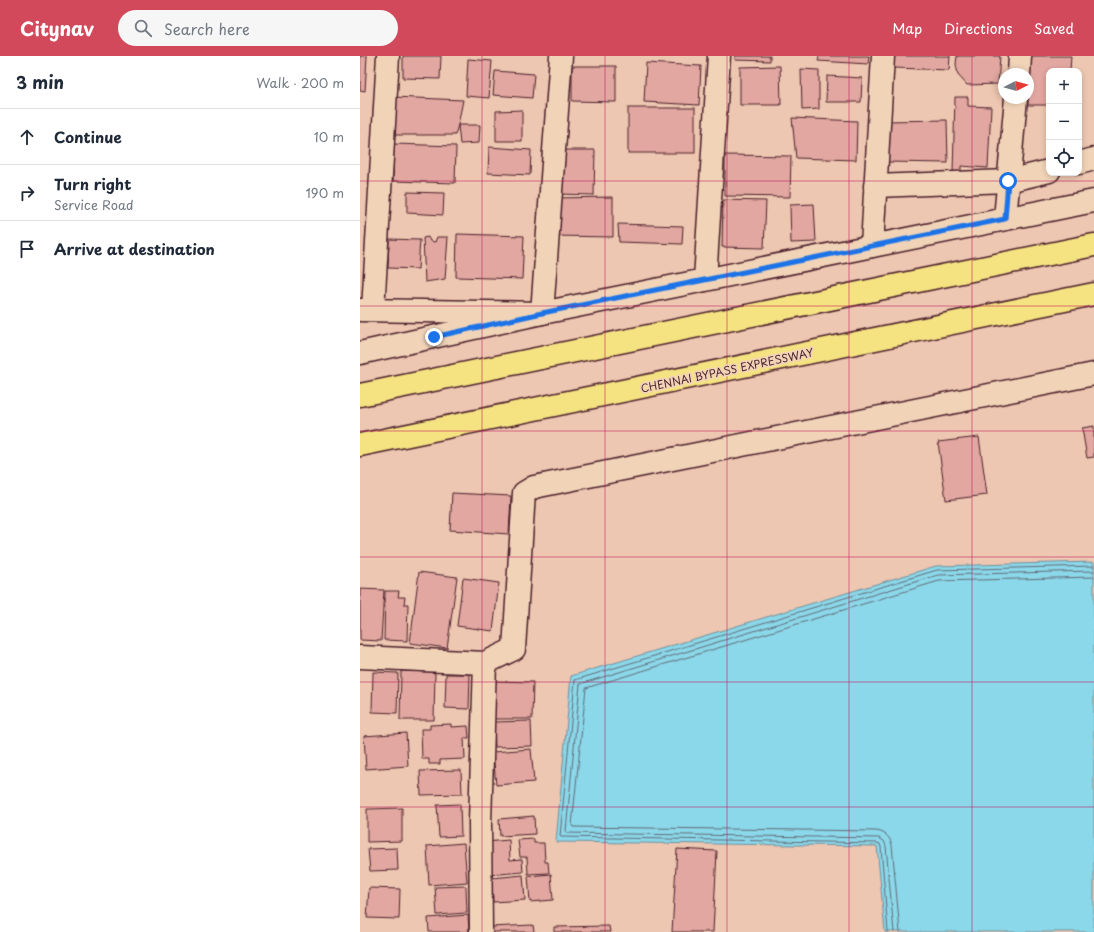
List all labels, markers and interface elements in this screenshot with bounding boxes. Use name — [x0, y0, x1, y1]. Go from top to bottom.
search box — [118, 10, 398, 46]
text: Citynav — [20, 14, 94, 42]
icon: search — [132, 17, 154, 39]
text: Search here — [164, 17, 250, 40]
text: Map — [892, 18, 922, 39]
text: Directions — [944, 18, 1012, 39]
text: Saved — [1034, 18, 1074, 39]
north arrow — [998, 68, 1034, 104]
map controls — [1046, 68, 1082, 176]
button: + — [1046, 68, 1082, 104]
text: 3 min — [16, 69, 64, 95]
text: Walk · 200 m — [256, 73, 344, 92]
button: − — [1046, 104, 1082, 140]
text: Continue — [54, 125, 122, 148]
icon: ahead — [16, 126, 38, 148]
text: 10 m — [314, 127, 344, 146]
button: locate — [1046, 140, 1082, 176]
text: Turn right — [54, 172, 131, 195]
route start — [999, 172, 1017, 190]
icon: right — [16, 182, 38, 204]
text: 190 m — [305, 183, 344, 202]
text: Service Road — [54, 195, 134, 214]
text: Arrive at destination — [54, 237, 215, 260]
icon: arrive — [16, 238, 38, 260]
route end — [425, 328, 443, 346]
street label: CHENNAI BYPASS EXPRESSWAY — [639, 343, 815, 397]

